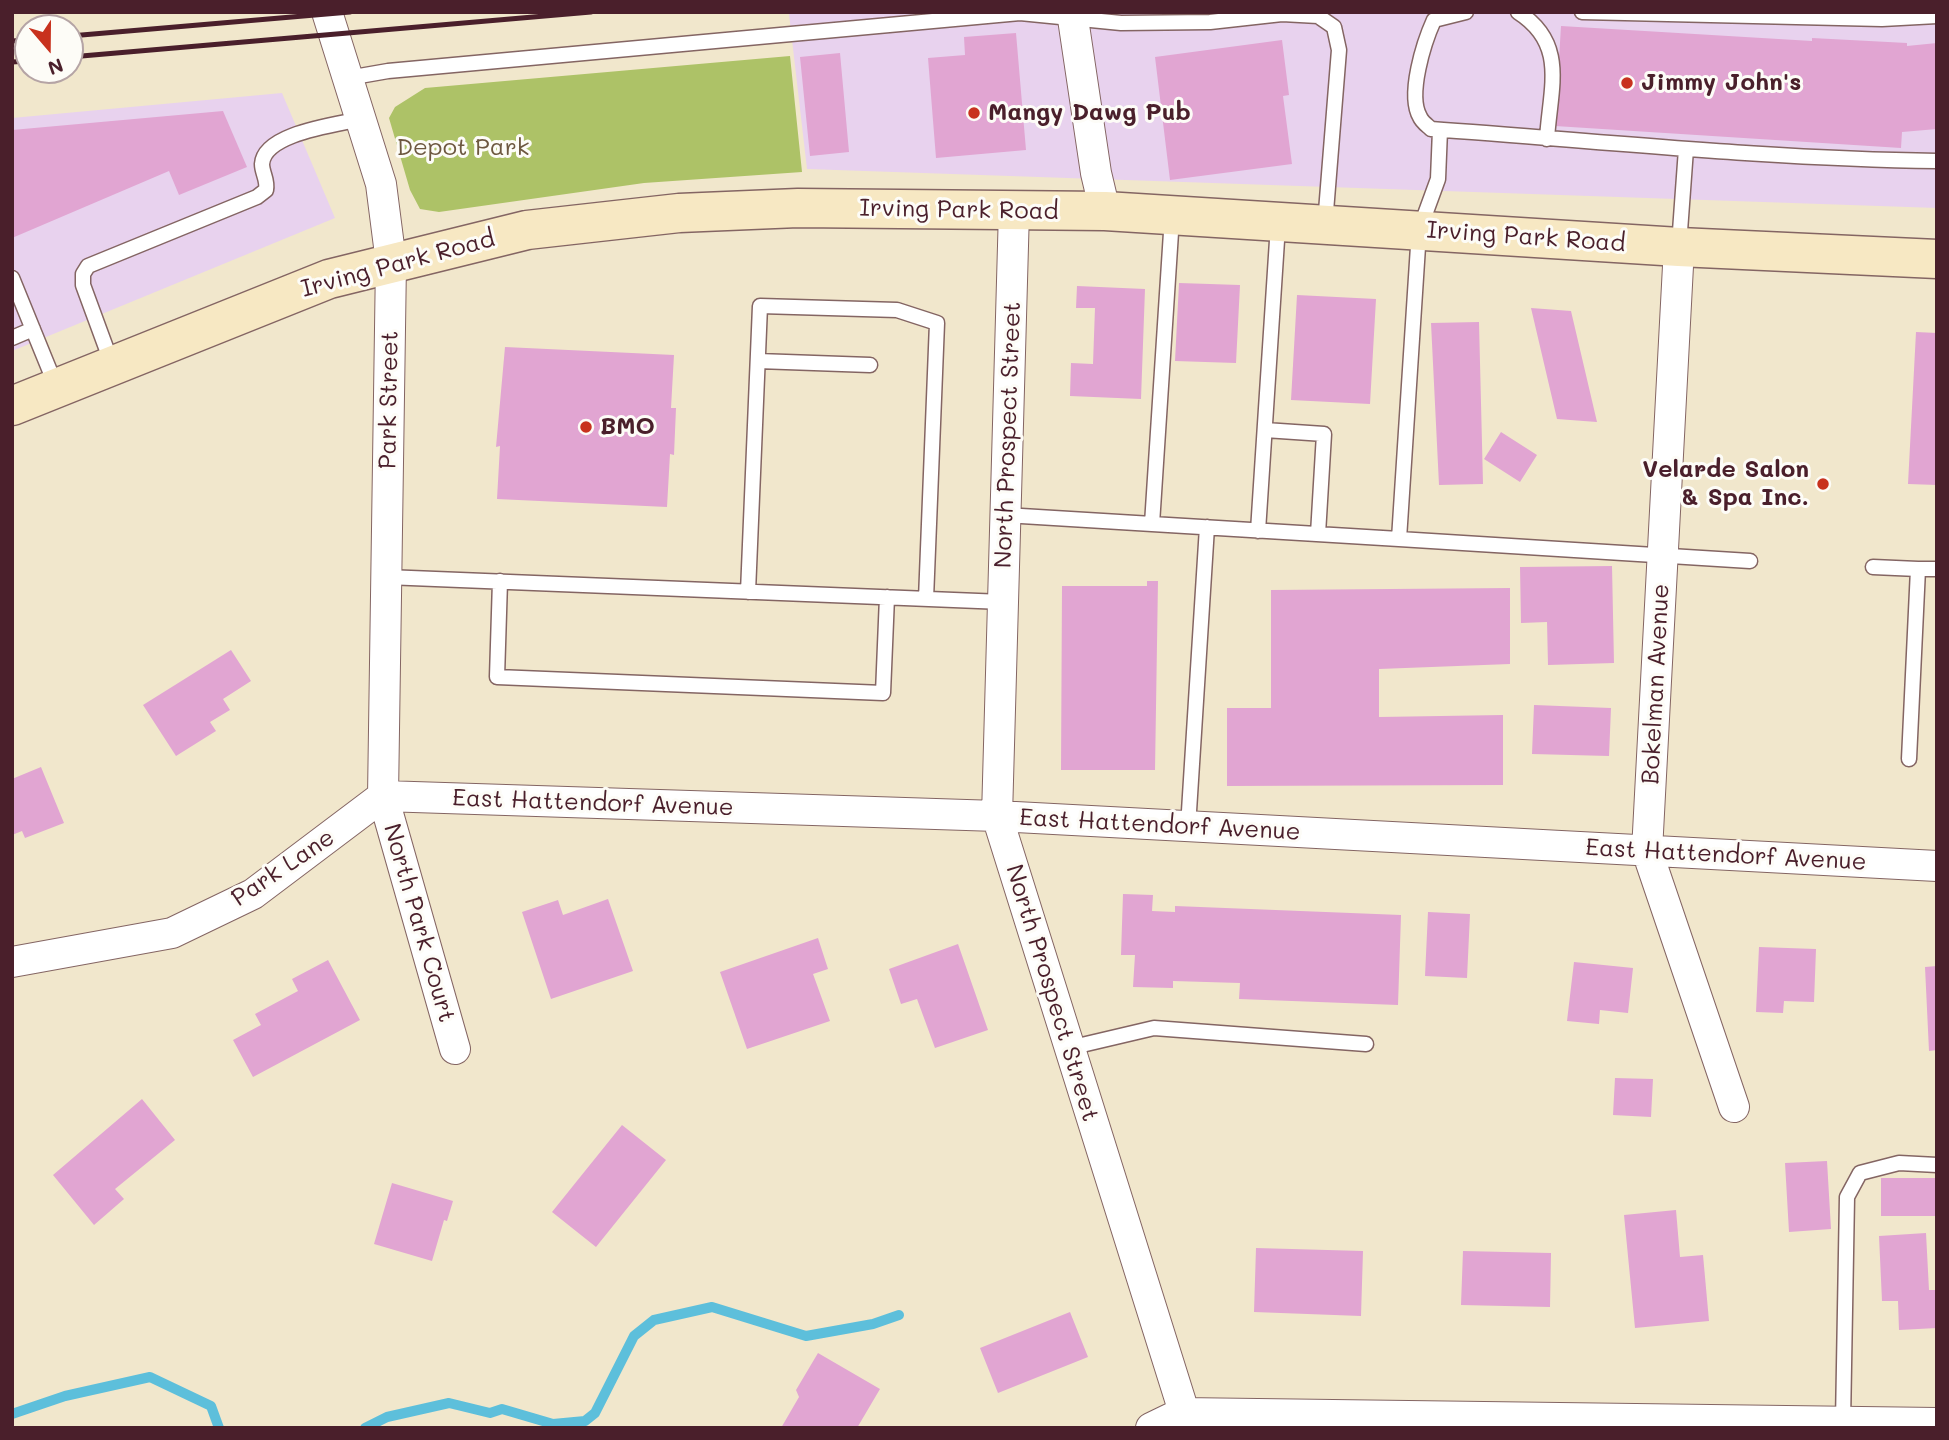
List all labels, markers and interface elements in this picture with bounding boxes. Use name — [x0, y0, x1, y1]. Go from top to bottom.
north arrow — [14, 14, 84, 84]
text: N — [45, 53, 67, 82]
place label: Jimmy John's — [1641, 69, 1801, 97]
marker: Jimmy John's — [1619, 75, 1635, 91]
place label: Mangy Dawg Pub — [988, 99, 1191, 127]
marker: Mangy Dawg Pub — [966, 105, 982, 121]
park label: Depot Park — [396, 134, 530, 162]
street label: Irving Park Road — [859, 194, 1059, 226]
street label: Irving Park Road — [1426, 216, 1626, 258]
street label: Irving Park Road — [298, 224, 498, 304]
street label: North Prospect Street — [989, 301, 1027, 569]
street label: Park Street — [373, 331, 405, 469]
place label: BMO — [600, 413, 655, 441]
marker: BMO — [578, 419, 594, 435]
place label: Velarde Salon & Spa Inc. — [1642, 456, 1809, 512]
marker: Velarde Salon & Spa Inc. — [1815, 476, 1831, 492]
street label: Bokelman Avenue — [1636, 583, 1676, 785]
street label: East Hattendorf Avenue — [452, 784, 734, 822]
street label: East Hattendorf Avenue — [1019, 803, 1301, 847]
street label: North Park Court — [377, 821, 461, 1025]
street label: Park Lane — [226, 823, 340, 913]
street label: East Hattendorf Avenue — [1585, 833, 1867, 877]
street label: North Prospect Street — [999, 861, 1105, 1125]

